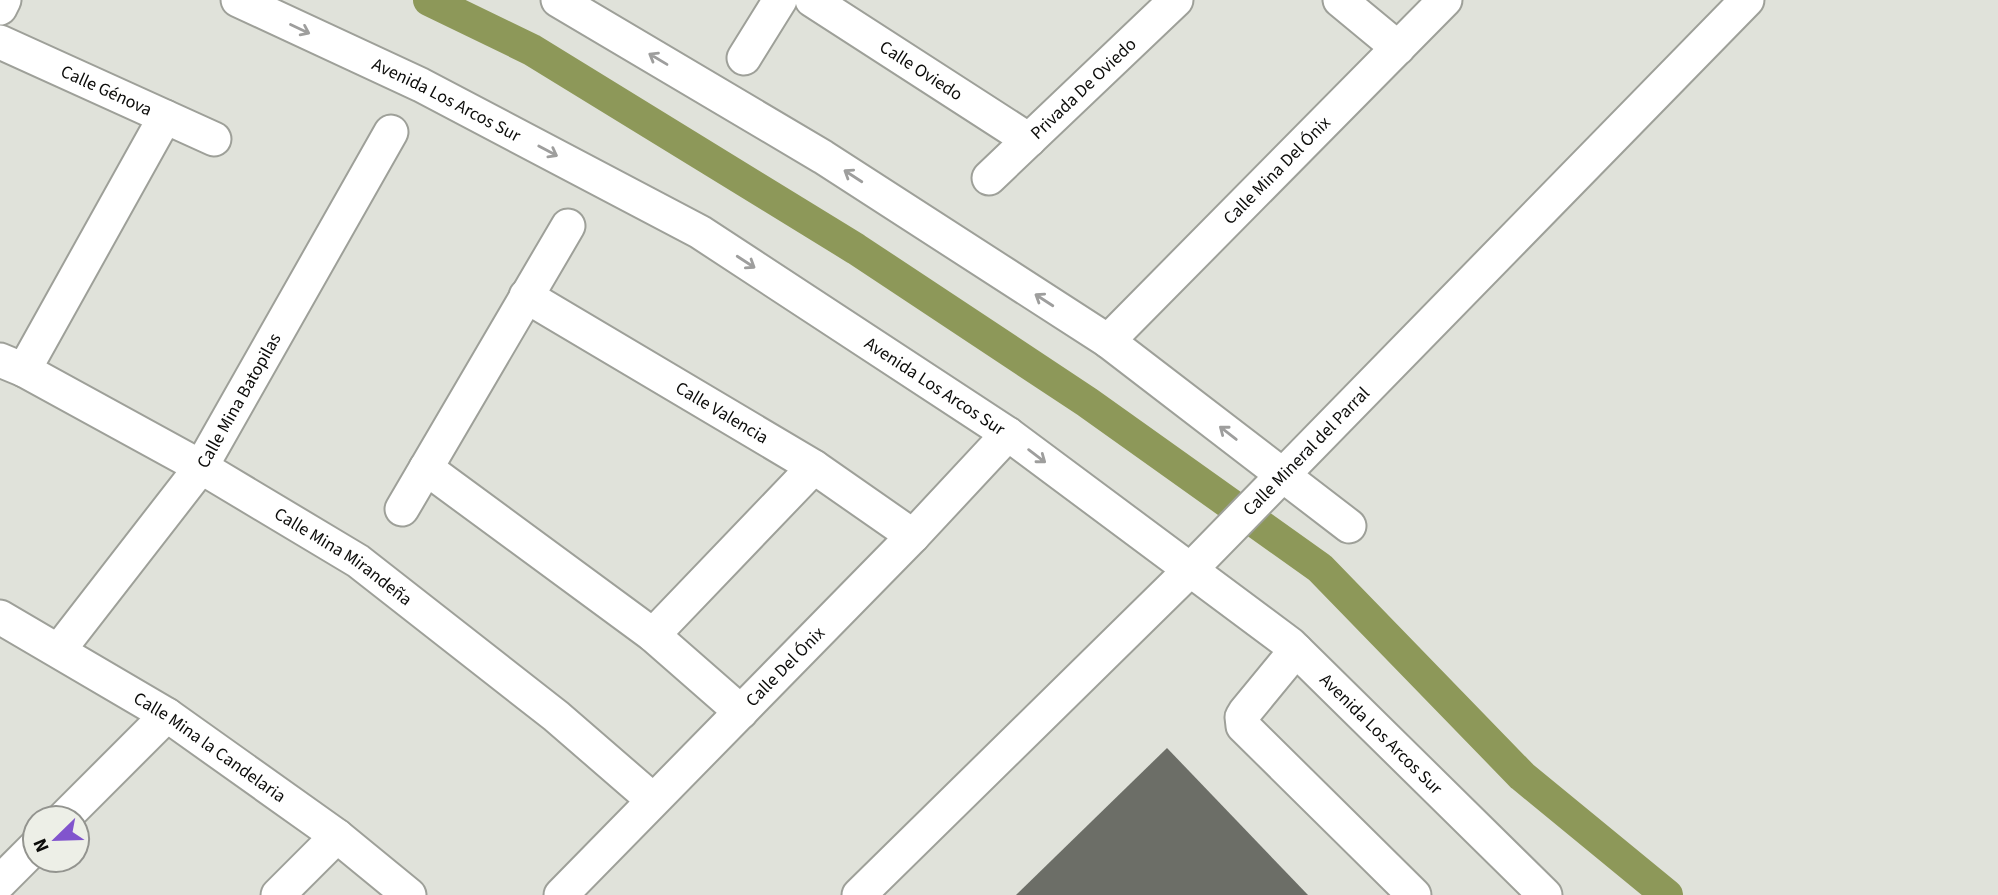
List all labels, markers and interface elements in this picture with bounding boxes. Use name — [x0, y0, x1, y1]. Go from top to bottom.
one-way arrow — [289, 23, 310, 36]
street label: Privada De Oviedo — [1025, 32, 1142, 145]
street label: Calle Oviedo — [874, 35, 967, 107]
street label: Avenida Los Arcos Sur — [368, 52, 525, 149]
one-way arrow — [649, 52, 669, 66]
street label: Calle Génova — [57, 59, 156, 122]
street label: Calle Mina Del Ónix — [1218, 111, 1336, 231]
one-way arrow — [537, 145, 557, 159]
one-way arrow — [844, 169, 863, 184]
one-way arrow — [736, 255, 755, 269]
one-way arrow — [1035, 292, 1054, 307]
street label: Calle Mina Batopilas — [191, 329, 287, 473]
street label: Avenida Los Arcos Sur — [859, 331, 1010, 442]
street label: Calle Valencia — [671, 375, 773, 450]
street label: Calle Mineral del Parral — [1237, 381, 1375, 522]
one-way arrow — [1219, 426, 1238, 441]
one-way arrow — [1028, 448, 1047, 463]
street label: Calle Mina Mirandeña — [269, 502, 417, 612]
street label: Calle Del Ónix — [740, 621, 831, 713]
street label: Avenida Los Arcos Sur — [1314, 668, 1448, 801]
street label: Calle Mina la Candelaria — [129, 686, 291, 809]
north arrow — [21, 804, 91, 874]
text: N — [27, 834, 57, 856]

